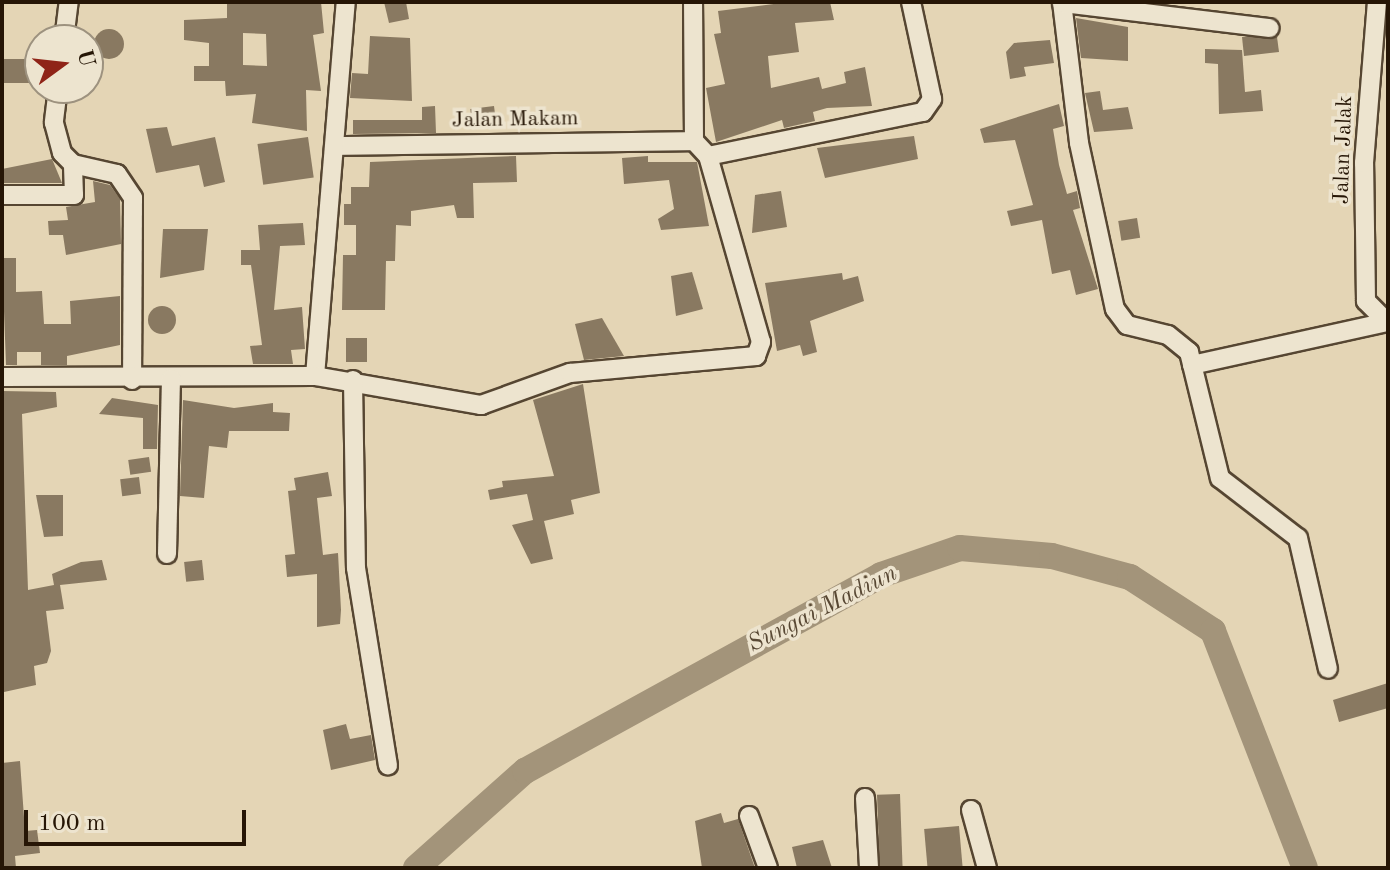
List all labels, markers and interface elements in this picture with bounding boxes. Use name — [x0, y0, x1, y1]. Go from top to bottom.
north arrow — [24, 24, 104, 104]
text: U — [72, 47, 98, 70]
street label: Jalan Jalak — [1329, 95, 1359, 205]
street label: Jalan Makam — [451, 106, 579, 134]
water label: Sungai Madiun — [743, 560, 903, 660]
scale bar — [28, 794, 250, 844]
text: 100 m — [38, 812, 106, 836]

